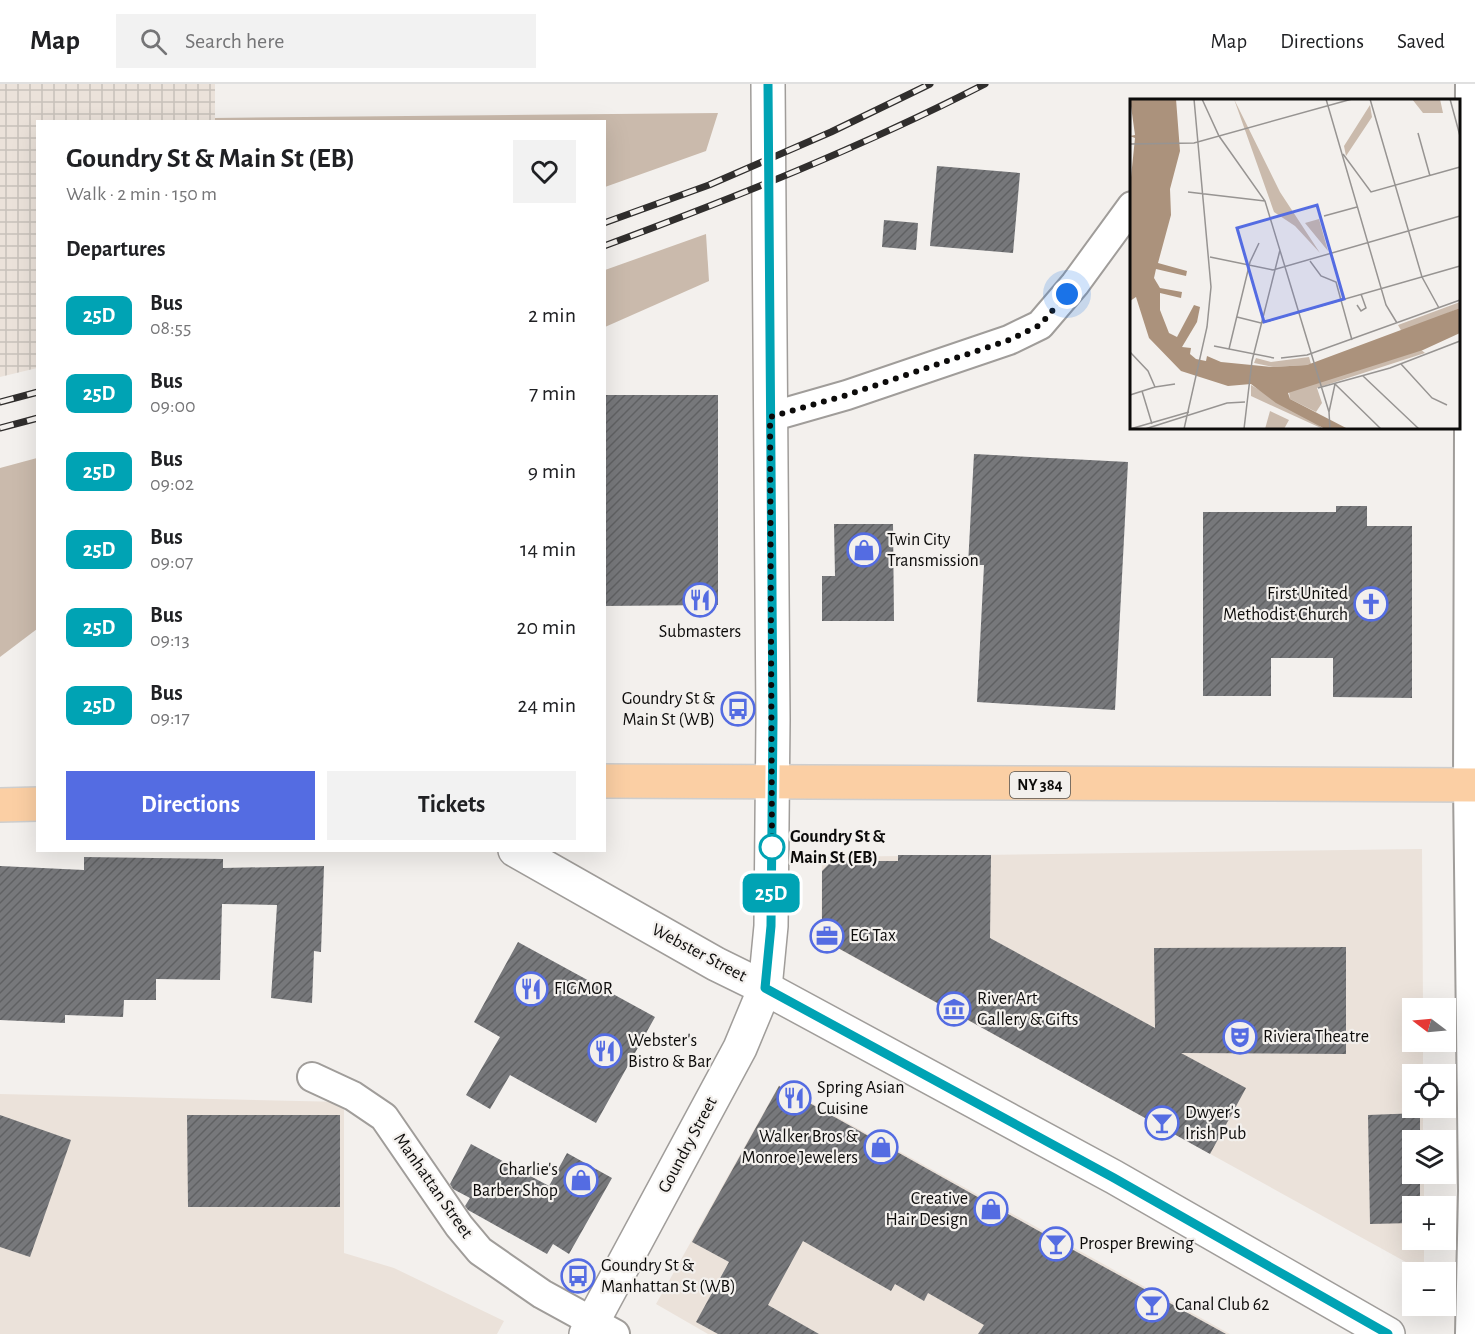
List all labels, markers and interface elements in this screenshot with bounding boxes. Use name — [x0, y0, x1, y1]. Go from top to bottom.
search box — [116, 14, 536, 68]
icon: search — [137, 25, 170, 58]
text: Map — [30, 27, 80, 55]
text: Search here — [185, 30, 284, 52]
text: Map — [1211, 31, 1247, 52]
text: Directions — [1280, 31, 1364, 52]
text: Saved — [1397, 31, 1445, 52]
inset map — [1130, 99, 1460, 429]
button: heart — [513, 140, 576, 203]
text: Goundry St & Main St (EB) — [66, 145, 355, 173]
text: Walk · 2 min · 150 m — [66, 184, 217, 204]
text: Departures — [66, 238, 166, 260]
your location — [1052, 279, 1082, 309]
text: Bus — [150, 292, 183, 314]
text: 2 min — [528, 304, 576, 326]
text: 25D — [83, 305, 115, 326]
text: 08:55 — [150, 318, 191, 338]
text: Bus — [150, 370, 183, 392]
text: 7 min — [529, 382, 576, 404]
text: 25D — [83, 383, 115, 404]
text: 09:00 — [150, 396, 196, 416]
text: Bus — [150, 448, 183, 470]
text: 9 min — [528, 460, 576, 482]
text: 25D — [83, 461, 115, 482]
text: 09:02 — [150, 474, 194, 494]
text: Bus — [150, 526, 183, 548]
place label: Twin City Transmission — [887, 531, 979, 570]
shop icon: Twin City Transmission — [846, 532, 882, 568]
text: 14 min — [520, 538, 576, 560]
text: 25D — [83, 539, 115, 560]
text: 09:07 — [150, 552, 193, 572]
restaurant icon: Submasters — [682, 582, 718, 618]
place label: First United Methodist Church — [1223, 585, 1348, 624]
church icon: First United Methodist Church — [1353, 586, 1389, 622]
text: Bus — [150, 604, 183, 626]
text: 20 min — [516, 616, 576, 638]
text: 25D — [83, 617, 115, 638]
place label: Submasters — [659, 623, 741, 641]
text: 09:13 — [150, 630, 190, 650]
text: Bus — [150, 682, 183, 704]
place label: Goundry St & Main St (WB) — [622, 690, 716, 729]
bus stop icon: Goundry St & Main St (WB) — [720, 691, 756, 727]
text: 24 min — [518, 694, 576, 716]
text: 25D — [83, 695, 115, 716]
text: 09:17 — [150, 708, 190, 728]
button: Directions — [66, 771, 315, 840]
button: Tickets — [327, 771, 576, 840]
road number: NY 384 — [1010, 772, 1070, 798]
place label: Goundry St & Main St (EB) — [790, 828, 886, 867]
marker: Goundry St & Main St (EB) — [759, 834, 785, 860]
line badge: 25D — [736, 874, 806, 912]
text: 25D — [755, 883, 787, 904]
office icon: EG Tax — [809, 918, 845, 954]
street label: Webster Street — [649, 921, 750, 986]
place label: EG Tax — [850, 927, 896, 945]
restaurant icon: FIGMOR — [513, 971, 549, 1007]
place label: FIGMOR — [554, 980, 613, 998]
place label: River Art Gallery & Gifts — [977, 990, 1078, 1029]
museum icon: River Art Gallery & Gifts — [936, 991, 972, 1027]
north arrow — [1402, 998, 1456, 1052]
map controls — [1402, 998, 1456, 1316]
theatre icon: Riviera Theatre — [1222, 1019, 1258, 1055]
place label: Riviera Theatre — [1263, 1028, 1369, 1046]
place label: Webster's Bistro & Bar — [628, 1032, 711, 1071]
restaurant icon: Webster's Bistro & Bar — [587, 1033, 623, 1069]
button: locate — [1402, 1064, 1456, 1118]
place label: Spring Asian Cuisine — [817, 1079, 905, 1118]
restaurant icon: Spring Asian Cuisine — [776, 1080, 812, 1116]
street label: Goundry Street — [655, 1094, 721, 1196]
place label: Dwyer's Irish Pub — [1185, 1104, 1246, 1143]
bar icon: Dwyer's Irish Pub — [1144, 1105, 1180, 1141]
place label: Walker Bros & Monroe Jewelers — [742, 1128, 859, 1167]
shop icon: Walker Bros & Monroe Jewelers — [863, 1129, 899, 1165]
street label: Manhattan Street — [390, 1130, 476, 1242]
button: layers — [1402, 1130, 1456, 1184]
place label: Charlie's Barber Shop — [472, 1161, 558, 1200]
shop icon: Charlie's Barber Shop — [563, 1162, 599, 1198]
place label: Creative Hair Design — [886, 1190, 968, 1229]
shop icon: Creative Hair Design — [973, 1191, 1009, 1227]
button: + — [1402, 1196, 1456, 1250]
bar icon: Prosper Brewing — [1038, 1226, 1074, 1262]
place label: Prosper Brewing — [1079, 1235, 1194, 1253]
place label: Goundry St & Manhattan St (WB) — [601, 1257, 736, 1296]
bus stop icon: Goundry St & Manhattan St (WB) — [560, 1258, 596, 1294]
button: − — [1402, 1262, 1456, 1316]
bar icon: Canal Club 62 — [1134, 1287, 1170, 1323]
place label: Canal Club 62 — [1175, 1296, 1269, 1314]

